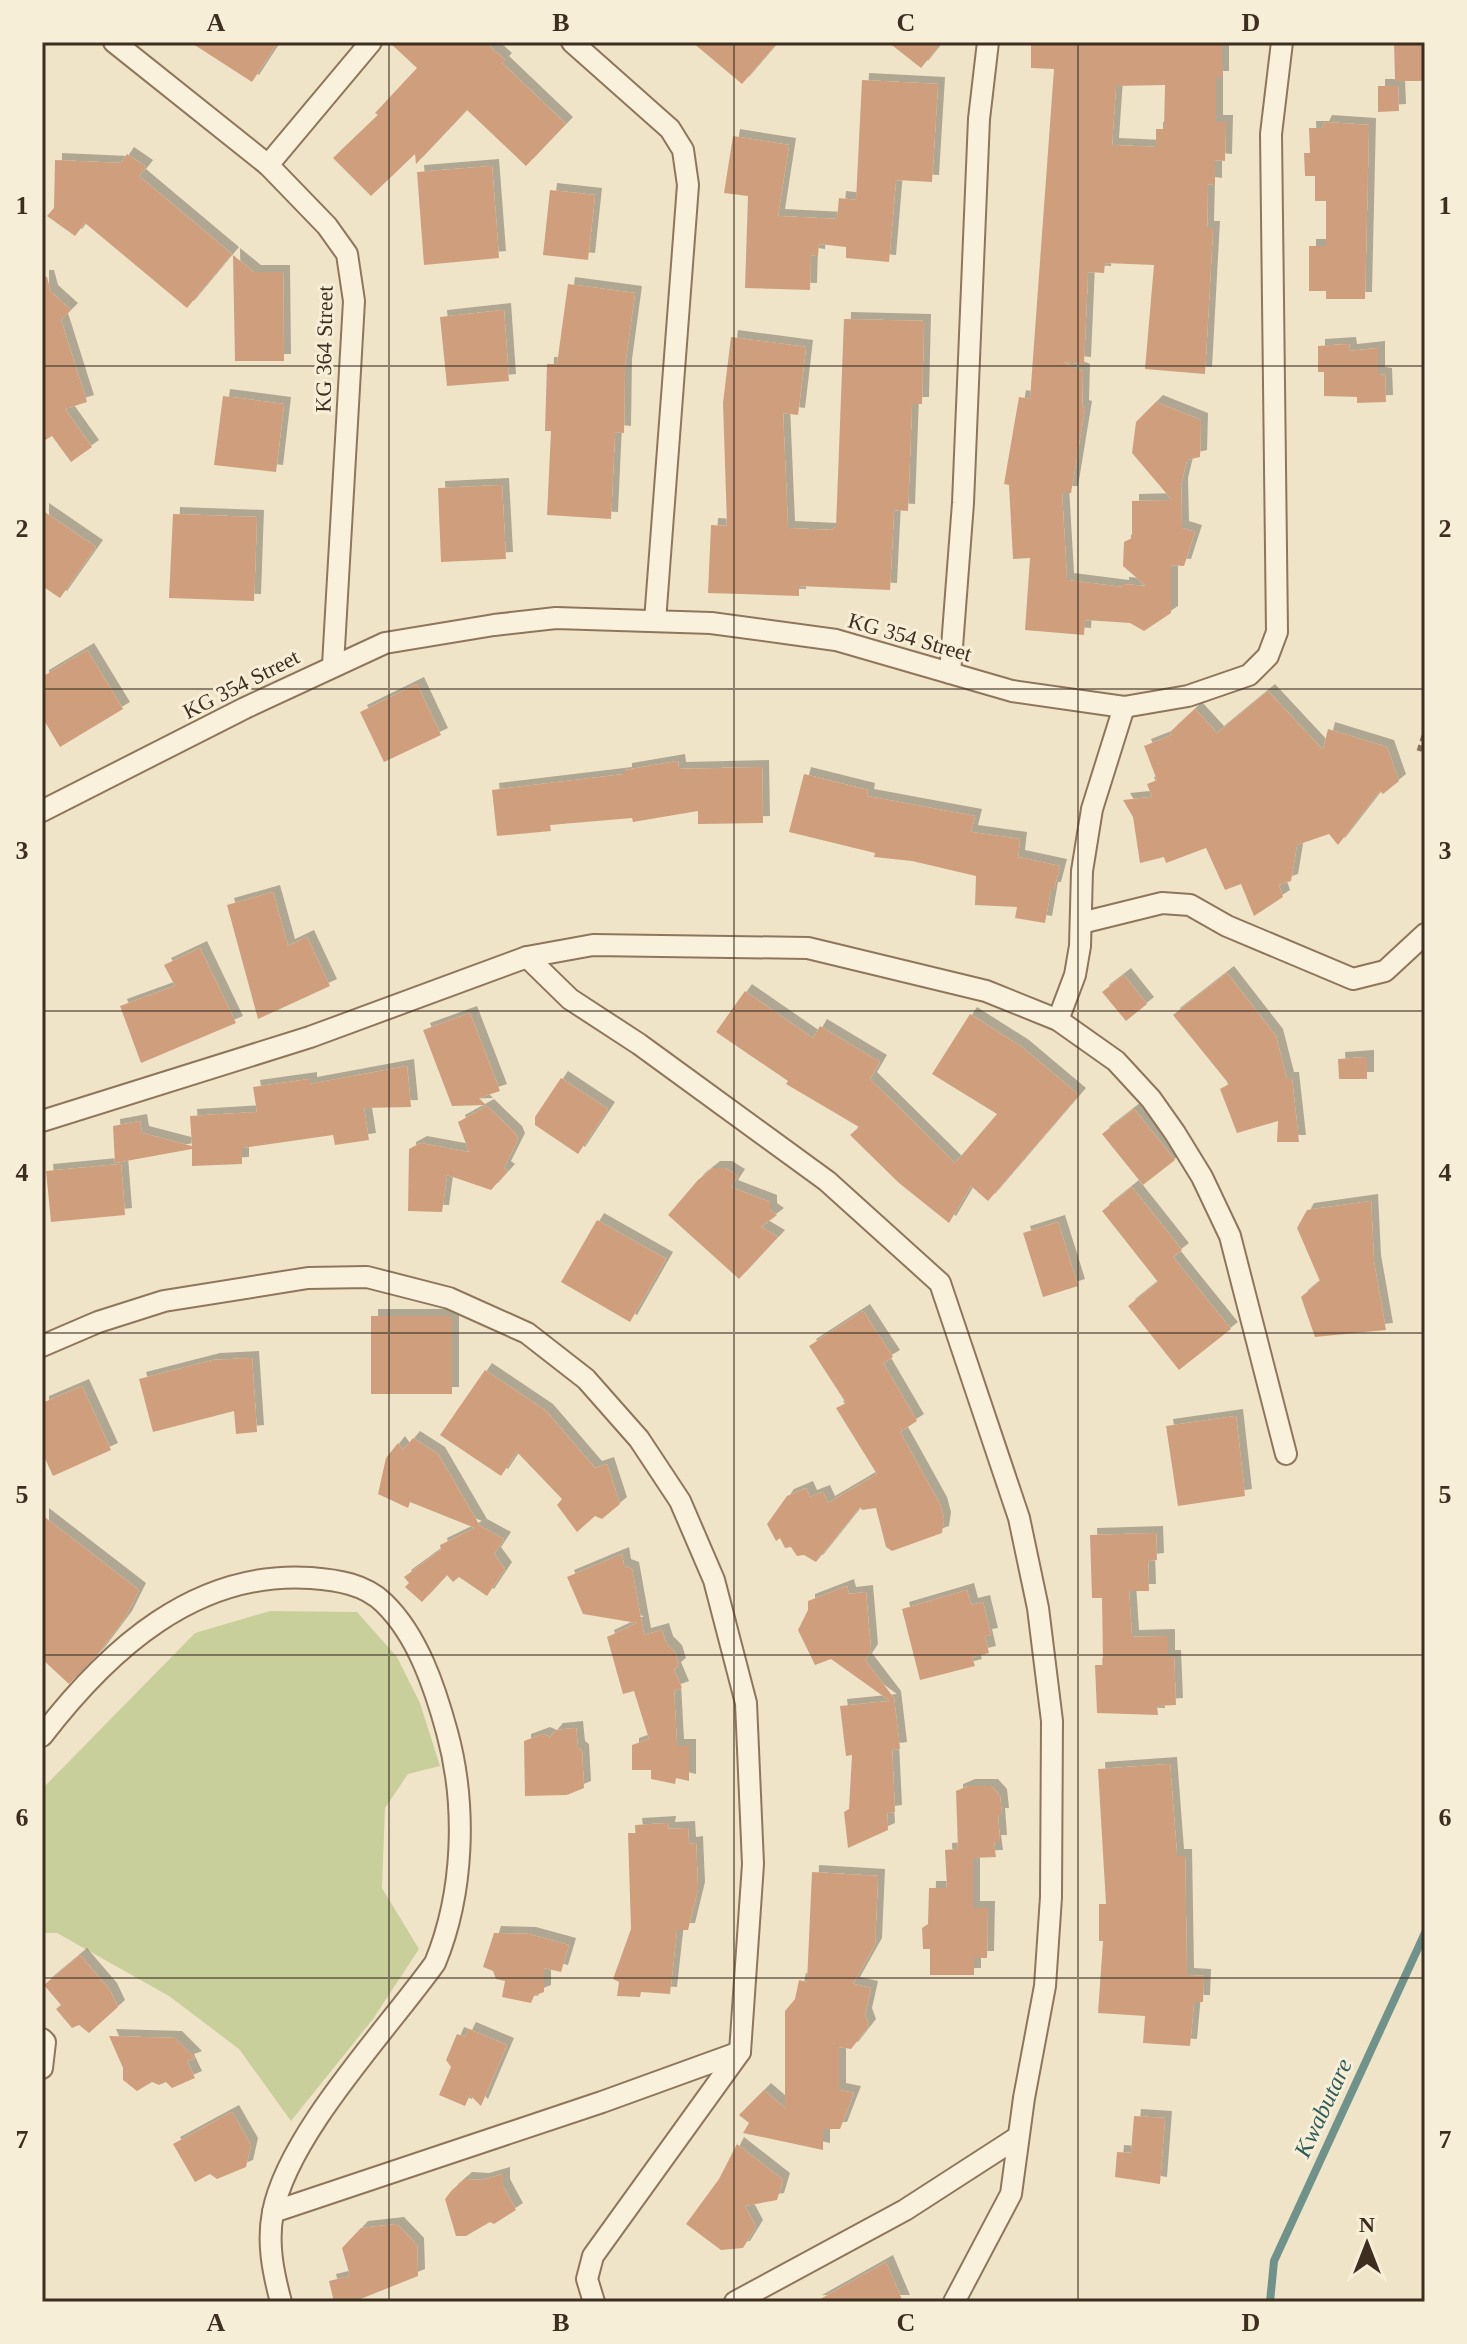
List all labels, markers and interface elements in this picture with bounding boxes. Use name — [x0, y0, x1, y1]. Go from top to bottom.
text: A — [207, 8, 226, 37]
text: B — [552, 8, 570, 37]
text: C — [897, 8, 915, 37]
text: D — [1242, 8, 1260, 37]
text: 1 — [16, 191, 29, 220]
text: 1 — [1439, 191, 1452, 220]
street label: KG 364 Street — [310, 285, 338, 413]
text: 2 — [16, 514, 29, 543]
text: 2 — [1439, 514, 1452, 543]
street label: KG 354 Street — [845, 607, 975, 667]
street label: KG 354 Street — [179, 644, 303, 724]
text: 3 — [16, 836, 29, 865]
text: 3 — [1439, 836, 1452, 865]
text: 4 — [16, 1158, 29, 1187]
text: 4 — [1439, 1158, 1452, 1187]
text: 5 — [16, 1480, 29, 1509]
text: 5 — [1439, 1480, 1452, 1509]
text: 6 — [16, 1803, 29, 1832]
text: 6 — [1439, 1803, 1452, 1832]
water label: Kwabutare — [1288, 2054, 1357, 2162]
text: 7 — [16, 2125, 29, 2154]
text: 7 — [1439, 2125, 1452, 2154]
north arrow — [1327, 2204, 1407, 2284]
text: N — [1359, 2212, 1375, 2237]
text: A — [207, 2308, 226, 2337]
text: B — [552, 2308, 570, 2337]
text: C — [897, 2308, 915, 2337]
text: D — [1242, 2308, 1260, 2337]

